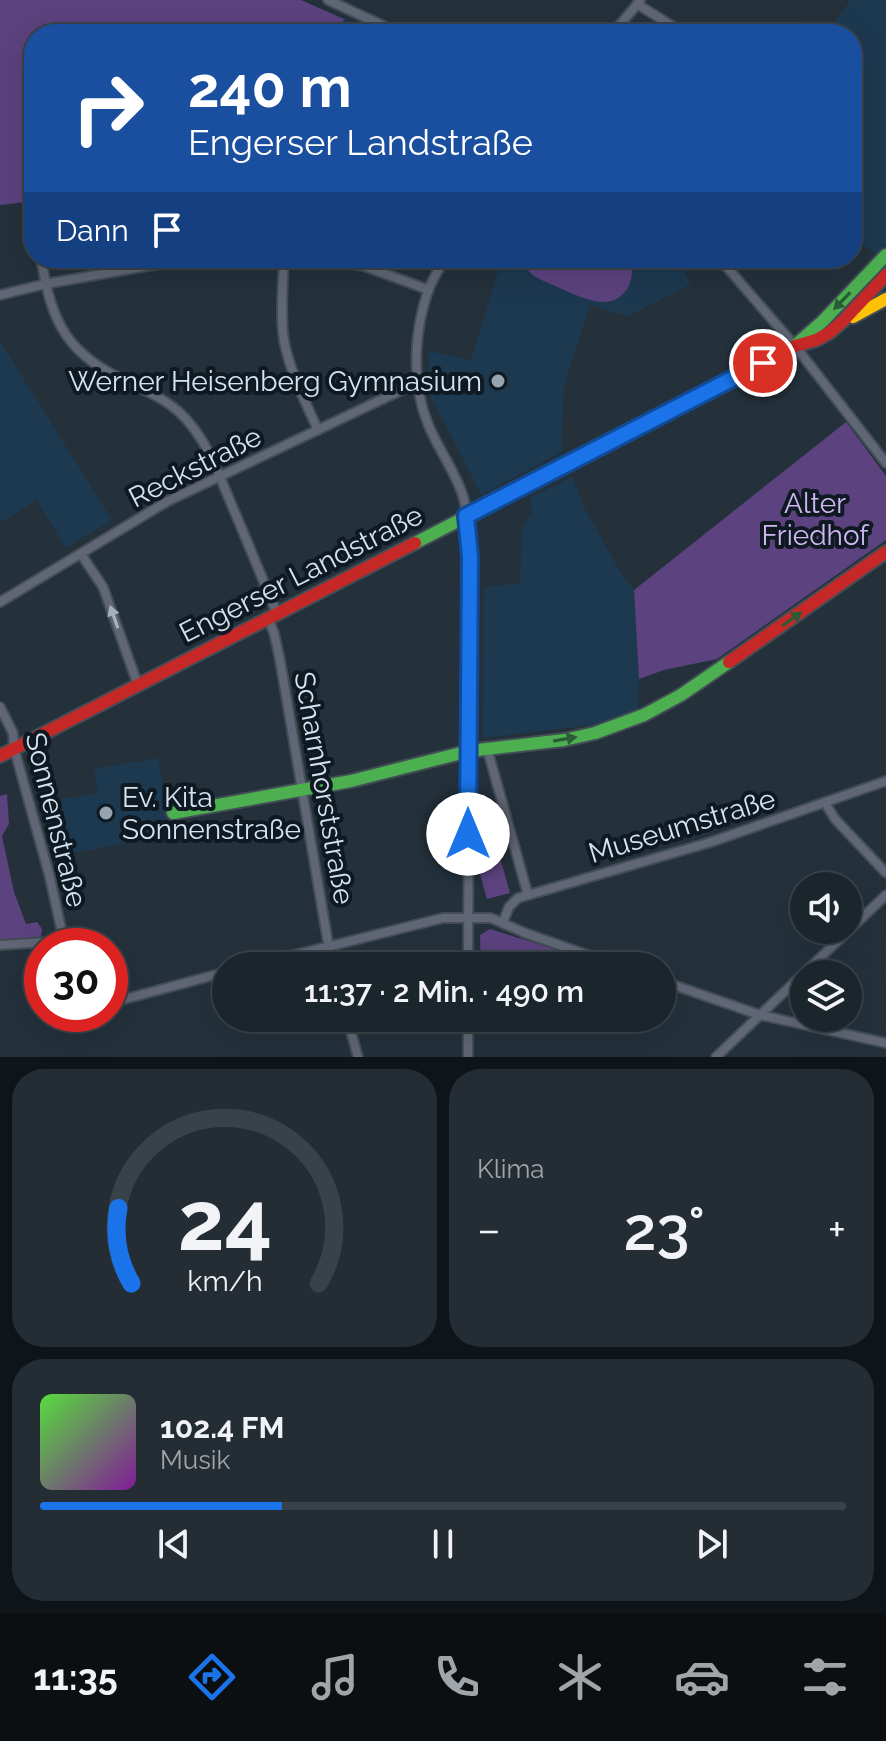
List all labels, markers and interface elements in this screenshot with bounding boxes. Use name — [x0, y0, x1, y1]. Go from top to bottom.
text: 240 m — [188, 54, 352, 120]
icon: right — [56, 56, 160, 160]
text: Engerser Landstraße — [188, 121, 533, 163]
icon: arrive — [145, 208, 189, 252]
text: Dann — [56, 213, 129, 248]
one-way arrow — [833, 292, 851, 311]
pin — [729, 329, 797, 397]
icon: arrive — [741, 341, 785, 385]
place label: Werner Heisenberg Gymnasium — [68, 365, 482, 398]
marker: Werner Heisenberg Gymnasium — [489, 372, 507, 390]
street label: Reckstraße — [123, 420, 267, 514]
park label: Alter Friedhof — [761, 487, 870, 552]
street label: Engerser Landstraße — [174, 498, 428, 650]
one-way arrow — [107, 605, 119, 629]
one-way arrow — [781, 611, 803, 627]
street label: Scharnhorststraße — [287, 669, 361, 907]
street label: Sonnenstraße — [18, 729, 94, 911]
one-way arrow — [552, 732, 577, 745]
place label: Ev. Kita Sonnenstraße — [122, 781, 301, 846]
street label: Museumstraße — [585, 782, 779, 870]
position arrow — [426, 792, 510, 876]
marker: Ev. Kita Sonnenstraße — [97, 804, 115, 822]
map controls — [790, 872, 862, 1032]
button: sound — [790, 872, 862, 944]
speed limit sign: 30 — [24, 928, 128, 1032]
button: layers — [790, 960, 862, 1032]
text: 11:37 · 2 Min. · 490 m — [304, 974, 584, 1009]
text: Klima — [477, 1154, 545, 1184]
text: 24 — [177, 1172, 272, 1269]
text: 23° — [624, 1194, 705, 1264]
text: − — [477, 1204, 501, 1255]
text: + — [828, 1204, 846, 1255]
text: km/h — [187, 1264, 262, 1298]
text: 102.4 FM — [160, 1410, 284, 1445]
text: Musik — [160, 1445, 230, 1475]
icon: previous — [152, 1522, 196, 1566]
icon: pause — [421, 1522, 465, 1566]
icon: next — [690, 1522, 734, 1566]
icon: directions — [184, 1649, 240, 1705]
icon: music — [307, 1649, 363, 1705]
icon: phone — [429, 1649, 485, 1705]
icon: climate — [552, 1649, 608, 1705]
icon: car — [674, 1649, 730, 1705]
icon: filters — [797, 1649, 853, 1705]
text: 11:35 — [33, 1656, 118, 1698]

